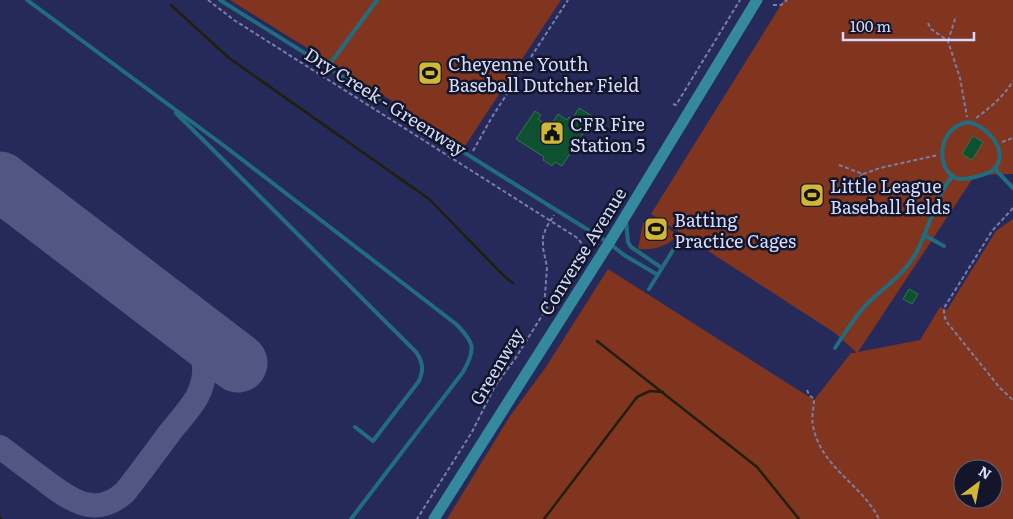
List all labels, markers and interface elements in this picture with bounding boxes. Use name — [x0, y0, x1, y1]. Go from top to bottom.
scale bar — [843, 10, 974, 42]
text: 100 m — [850, 14, 891, 37]
street label: Dry Creek - Greenway — [300, 40, 473, 162]
place label: Cheyenne Youth Baseball Dutcher Field — [448, 50, 639, 98]
sports icon: Cheyenne Youth Baseball Dutcher Field — [417, 60, 443, 86]
place label: CFR Fire Station 5 — [570, 110, 645, 158]
public building icon: CFR Fire Station 5 — [539, 120, 565, 146]
place label: Little League Baseball fields — [830, 172, 950, 220]
street label: Converse Avenue — [532, 182, 632, 320]
sports icon: Little League Baseball fields — [799, 182, 825, 208]
place label: Batting Practice Cages — [674, 206, 796, 254]
sports icon: Batting Practice Cages — [643, 216, 669, 242]
street label: Greenway — [462, 322, 530, 410]
north arrow — [953, 459, 1003, 509]
text: N — [975, 461, 996, 484]

